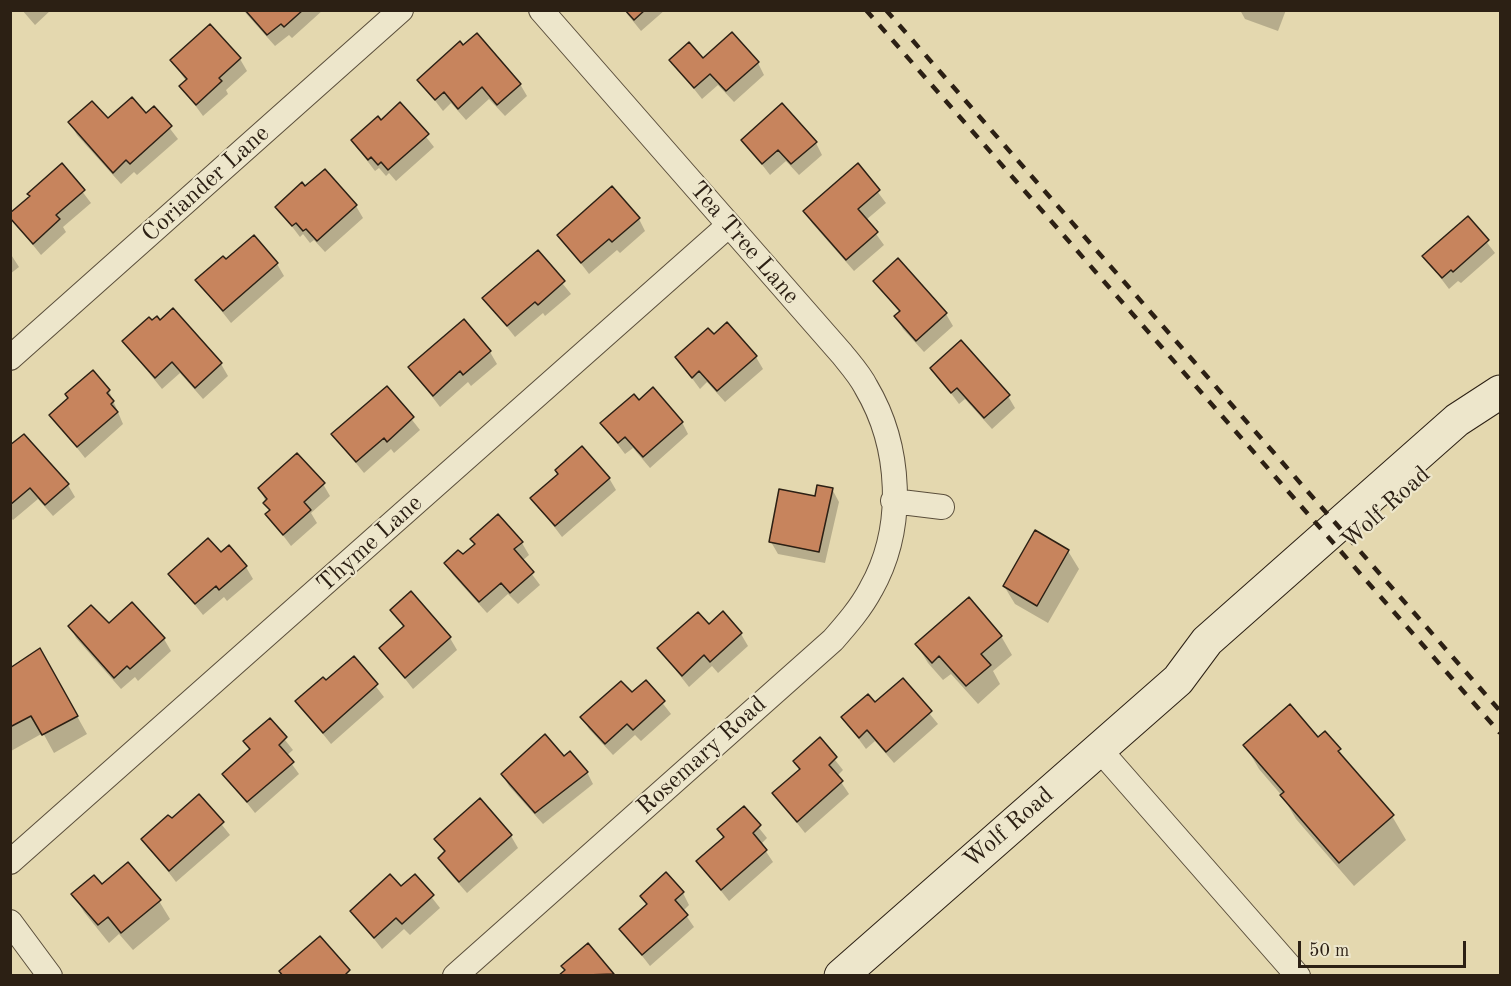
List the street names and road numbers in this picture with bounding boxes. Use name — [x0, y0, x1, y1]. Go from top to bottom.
street label: Coriander Lane — [136, 119, 276, 249]
street label: Tea Tree Lane — [683, 176, 805, 310]
street label: Wolf Road — [1336, 461, 1436, 555]
street label: Thyme Lane — [311, 489, 429, 599]
street label: Rosemary Road — [631, 690, 773, 822]
street label: Wolf Road — [958, 781, 1060, 875]

